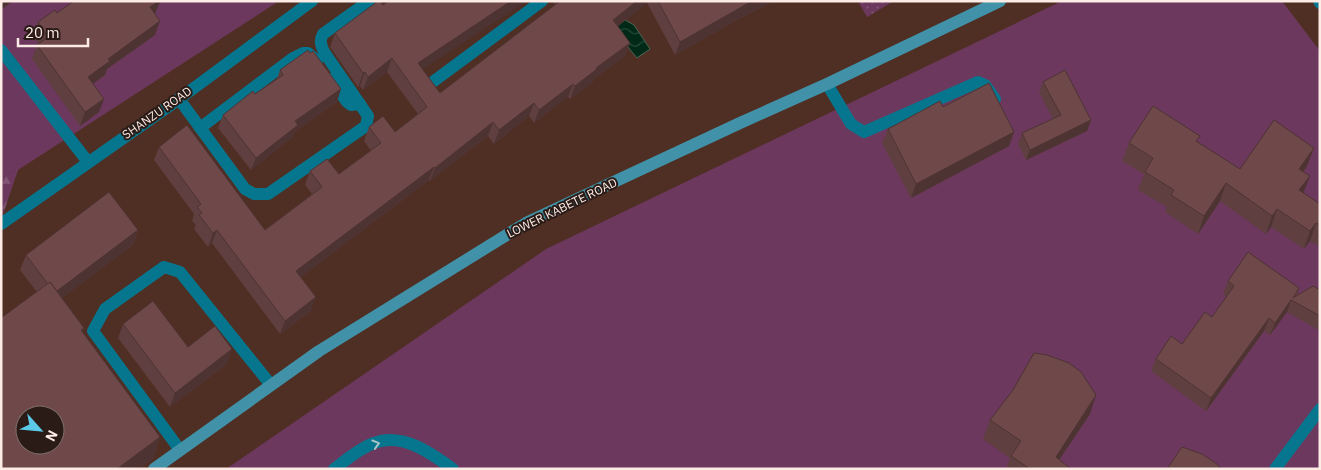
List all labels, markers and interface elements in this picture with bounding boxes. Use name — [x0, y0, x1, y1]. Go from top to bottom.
scale bar — [18, 15, 88, 47]
text: 20 m — [25, 23, 60, 42]
street label: SHANZU ROAD — [119, 83, 194, 142]
street label: LOWER KABETE ROAD — [504, 174, 619, 241]
north arrow — [15, 405, 65, 455]
text: N — [41, 427, 62, 445]
one-way arrow — [371, 439, 379, 449]

